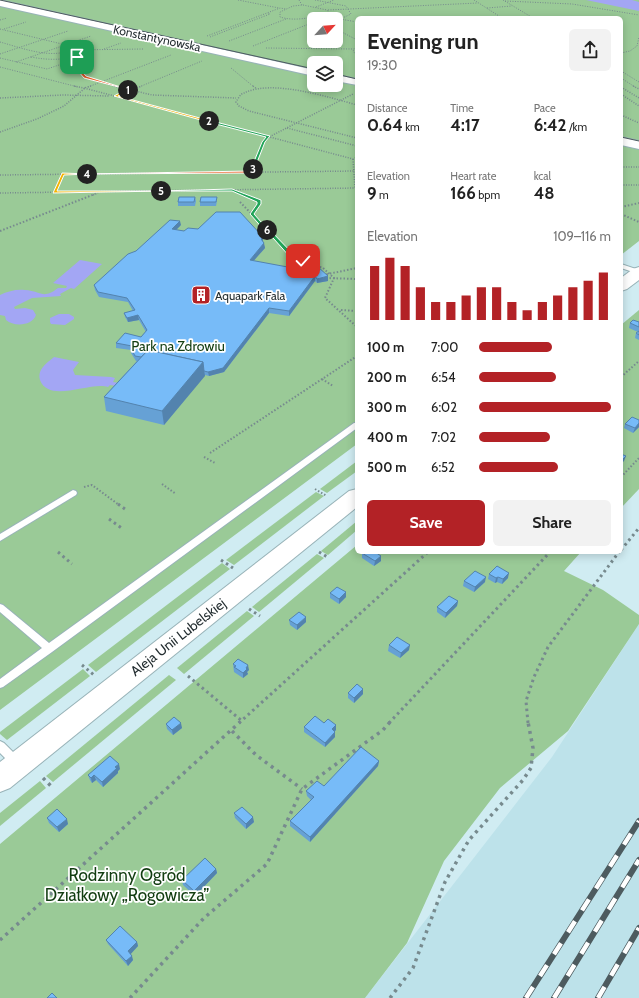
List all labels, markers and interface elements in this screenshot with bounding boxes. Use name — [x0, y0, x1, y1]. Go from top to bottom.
north arrow — [307, 12, 343, 48]
map controls — [307, 12, 343, 92]
street label: Konstantynowska — [112, 21, 202, 55]
text: Evening run — [367, 28, 479, 55]
button: share — [569, 29, 611, 71]
pin — [60, 40, 94, 74]
icon: arrive — [66, 46, 88, 68]
button: layers — [307, 56, 343, 92]
text: 19:30 — [367, 57, 397, 73]
pin: 1 — [118, 80, 138, 100]
text: 1 — [126, 83, 130, 97]
text: Distance — [367, 101, 408, 115]
text: Time — [450, 101, 474, 115]
text: Pace — [534, 101, 556, 115]
pin: 2 — [199, 111, 219, 131]
text: 2 — [206, 114, 212, 128]
text: 0.64 — [367, 115, 403, 135]
text: 4:17 — [450, 115, 480, 135]
text: 6:42 — [534, 115, 567, 135]
text: km — [403, 120, 420, 134]
text: /km — [567, 120, 587, 134]
pin: 3 — [243, 159, 263, 179]
text: 3 — [250, 162, 256, 176]
pin: 4 — [77, 164, 97, 184]
text: 4 — [84, 167, 90, 181]
text: Elevation — [367, 169, 410, 183]
text: Heart rate — [450, 169, 496, 183]
text: kcal — [534, 169, 551, 183]
pin: 5 — [151, 181, 171, 201]
text: 9 — [367, 183, 377, 203]
text: 166 — [450, 183, 476, 203]
text: 48 — [534, 183, 554, 203]
text: 5 — [158, 184, 164, 198]
text: m — [377, 188, 389, 202]
text: bpm — [476, 188, 500, 202]
pin: 6 — [257, 220, 277, 240]
text: 6 — [264, 223, 270, 237]
text: Elevation — [367, 228, 418, 244]
text: 109–116 m — [553, 228, 611, 244]
pin — [286, 244, 320, 278]
icon: check — [292, 250, 314, 272]
building icon: Aquapark Fala — [190, 284, 212, 306]
place label: Aquapark Fala — [215, 288, 285, 303]
park label: Park na Zdrowiu — [131, 337, 225, 355]
text: 100 m — [367, 339, 404, 355]
text: 7:00 — [431, 339, 458, 355]
text: 200 m — [367, 369, 406, 385]
text: 6:54 — [431, 369, 456, 385]
text: 300 m — [367, 399, 407, 415]
text: 6:02 — [431, 399, 457, 415]
text: 400 m — [367, 429, 408, 445]
text: 7:02 — [431, 429, 456, 445]
text: 500 m — [367, 459, 407, 475]
text: 6:52 — [431, 459, 455, 475]
button: Save — [367, 500, 485, 546]
button: Share — [493, 500, 611, 546]
street label: Aleja Unii Lubelskiej — [127, 594, 229, 680]
park label: Rodzinny Ogród Działkowy „Rogowicza” — [45, 865, 209, 905]

